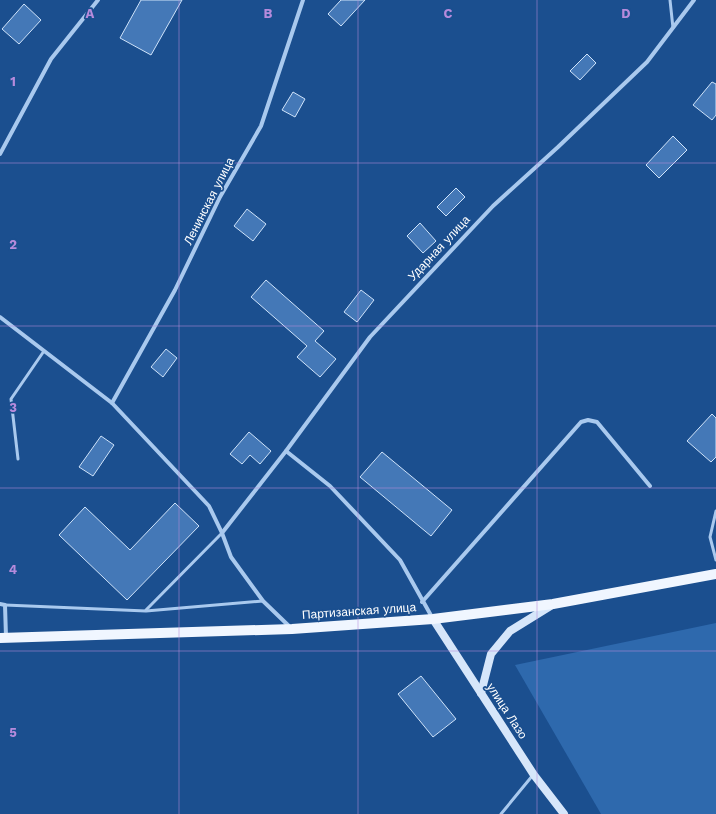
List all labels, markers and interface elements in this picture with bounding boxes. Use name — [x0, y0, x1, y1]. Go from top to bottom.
text: A — [86, 6, 95, 21]
text: B — [264, 6, 273, 21]
text: C — [444, 6, 453, 21]
text: D — [621, 6, 631, 21]
text: 1 — [10, 74, 16, 89]
street label: Ленинская улица — [181, 155, 237, 247]
street label: Ударная улица — [405, 212, 473, 283]
text: 2 — [9, 237, 17, 252]
text: 3 — [9, 400, 17, 415]
text: 4 — [9, 562, 18, 577]
street label: Партизанская улица — [301, 600, 417, 622]
street label: улица Лазо — [484, 681, 530, 742]
text: 5 — [9, 725, 17, 740]

